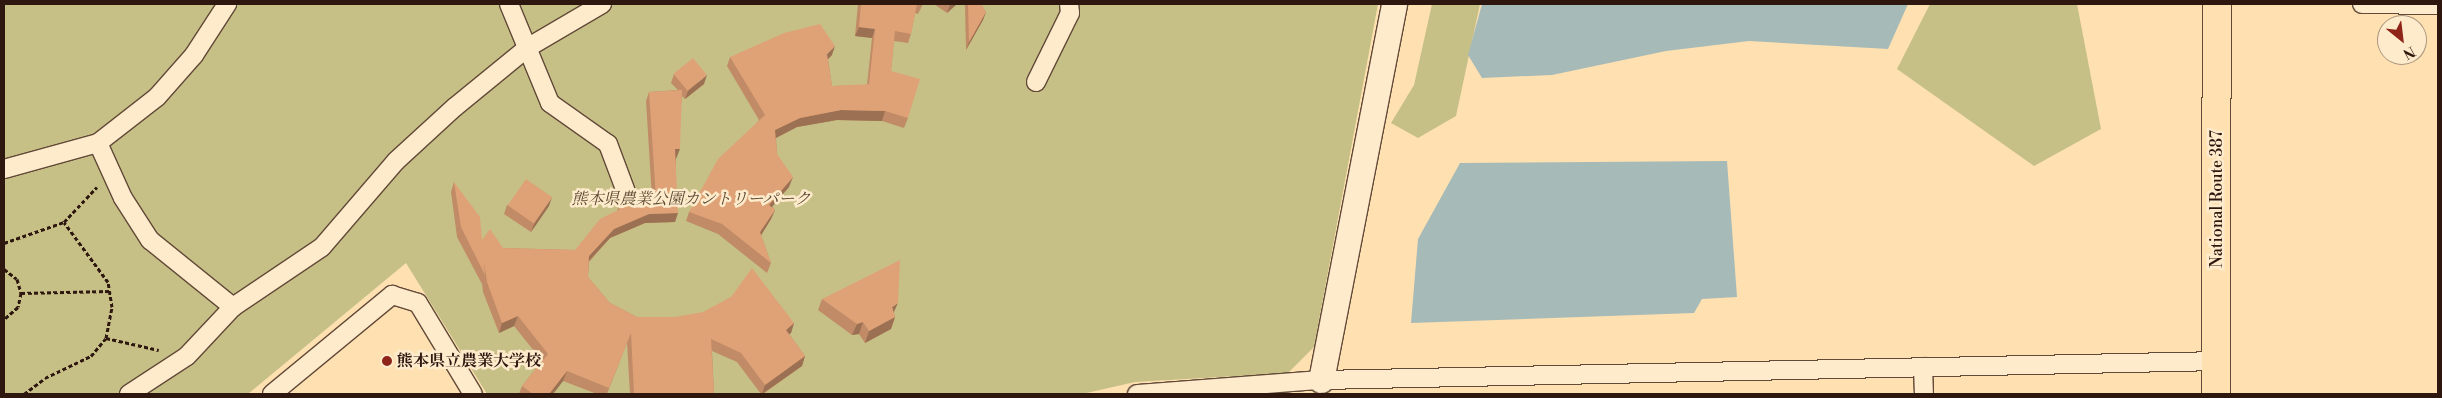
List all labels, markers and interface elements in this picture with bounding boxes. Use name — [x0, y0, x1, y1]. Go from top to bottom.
north arrow — [2377, 15, 2427, 65]
text: N — [2400, 42, 2418, 63]
street label: National Route 387 — [2207, 130, 2227, 268]
park label: 熊本県農業公園カントリーパーク — [571, 189, 811, 209]
place label: 熊本県立農業大学校 — [397, 351, 541, 371]
marker: 熊本県立農業大学校 — [381, 355, 393, 367]

